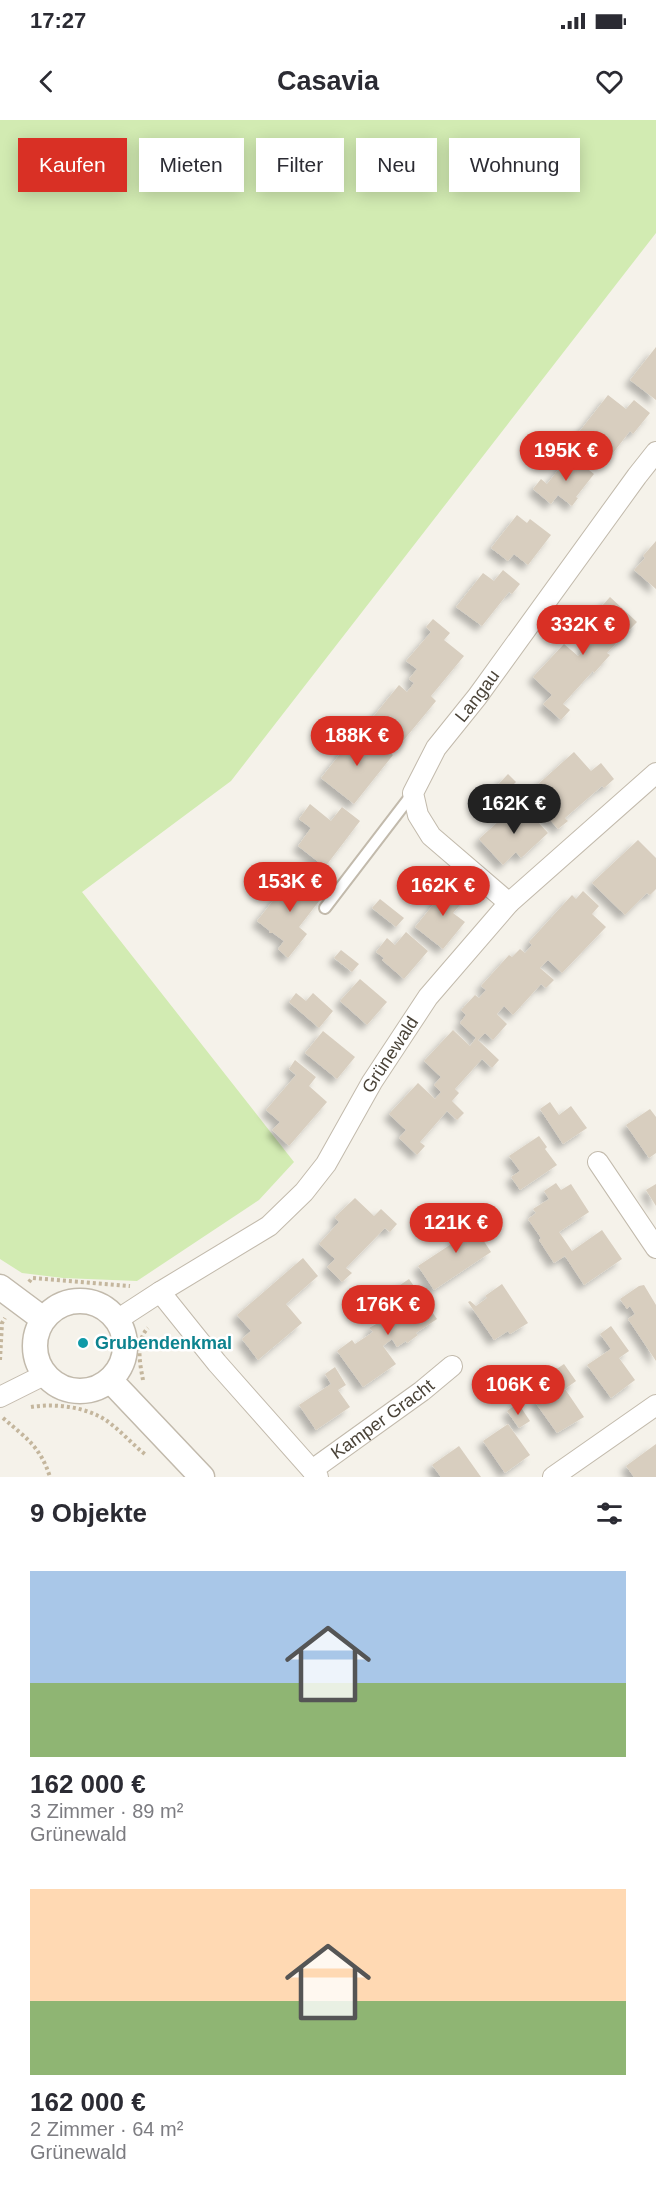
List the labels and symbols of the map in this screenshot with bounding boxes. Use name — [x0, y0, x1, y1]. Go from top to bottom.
pin: 195K € — [517, 431, 615, 482]
pin: 332K € — [534, 605, 632, 656]
street label: Langau — [451, 666, 503, 726]
pin: 188K € — [308, 716, 406, 767]
pin: 162K € — [465, 784, 563, 835]
pin: 153K € — [241, 862, 339, 913]
pin: 162K € — [394, 866, 492, 917]
street label: Grünewald — [358, 1013, 422, 1096]
pin: 121K € — [407, 1203, 505, 1254]
pin: 176K € — [339, 1285, 437, 1336]
place label: Grubendenkmal — [95, 1333, 232, 1353]
marker: Grubendenkmal — [76, 1336, 90, 1350]
pin: 106K € — [469, 1365, 567, 1416]
street label: Kamper Gracht — [327, 1375, 438, 1463]

